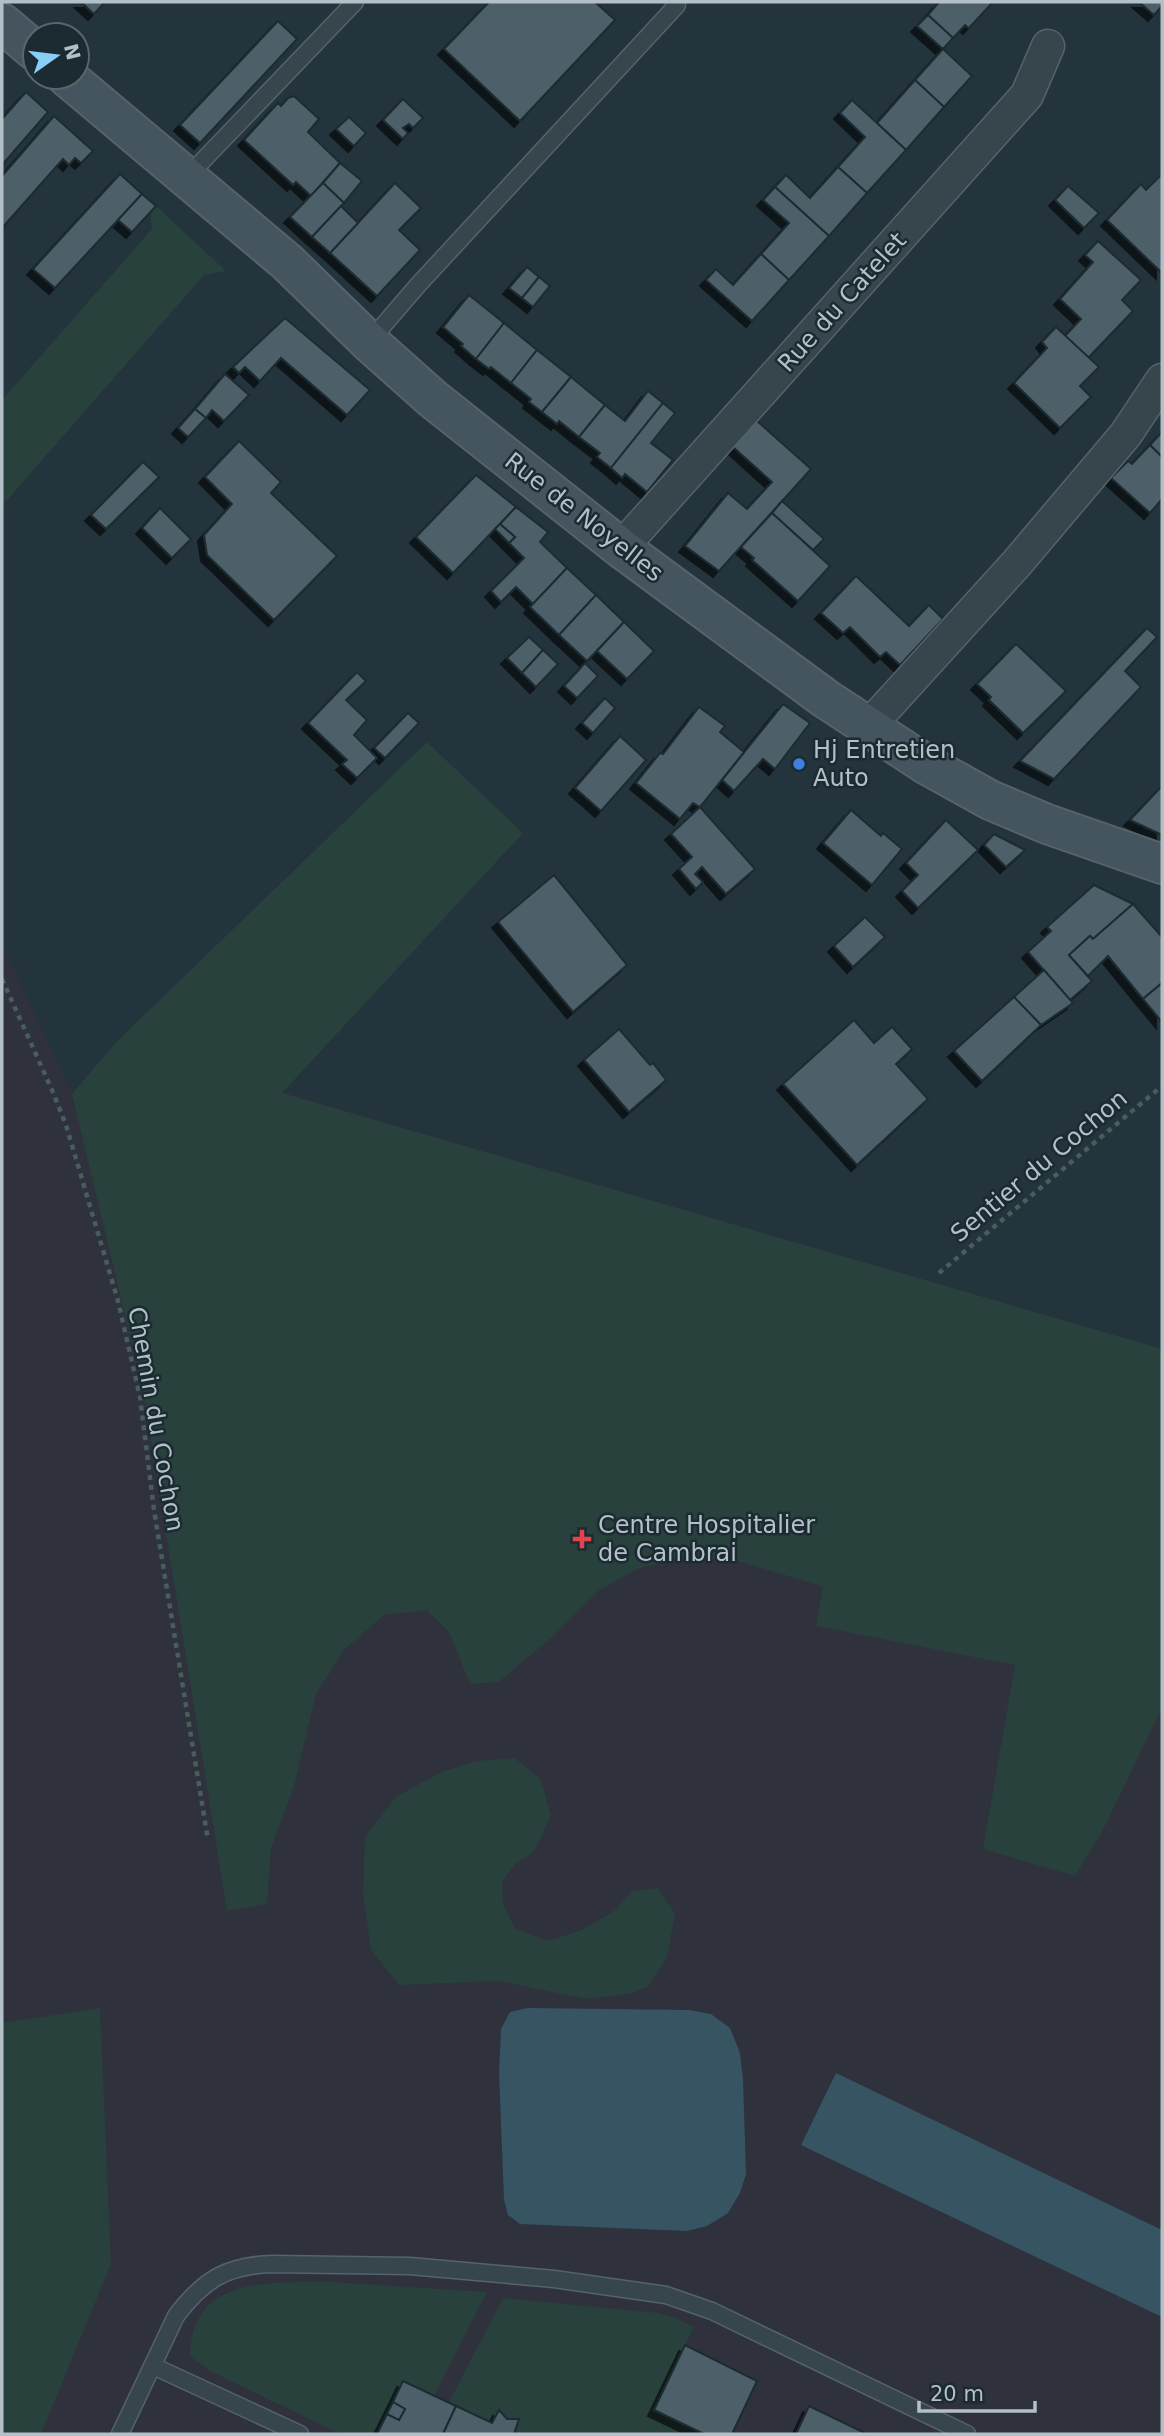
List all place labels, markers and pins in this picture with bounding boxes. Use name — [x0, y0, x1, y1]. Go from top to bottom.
place label: Hj Entretien Auto — [813, 736, 955, 792]
marker: Hj Entretien Auto — [791, 756, 807, 772]
place label: Centre Hospitalier de Cambrai — [598, 1511, 815, 1567]
marker: Centre Hospitalier de Cambrai — [572, 1529, 592, 1549]

